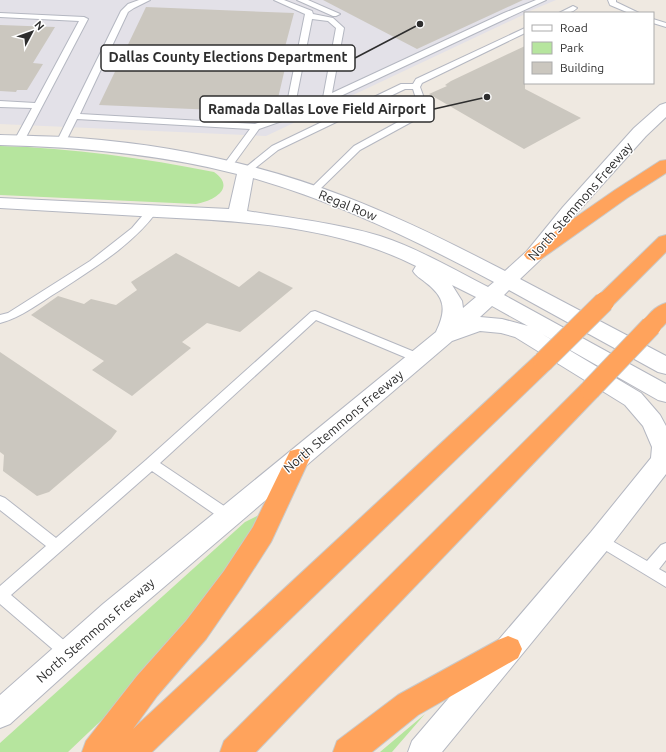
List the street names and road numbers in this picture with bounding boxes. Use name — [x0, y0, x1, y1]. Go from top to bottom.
street label: North Stemmons Freeway — [525, 139, 635, 263]
street label: Regal Row — [317, 187, 379, 223]
street label: North Stemmons Freeway — [281, 367, 405, 475]
street label: North Stemmons Freeway — [33, 575, 157, 685]

